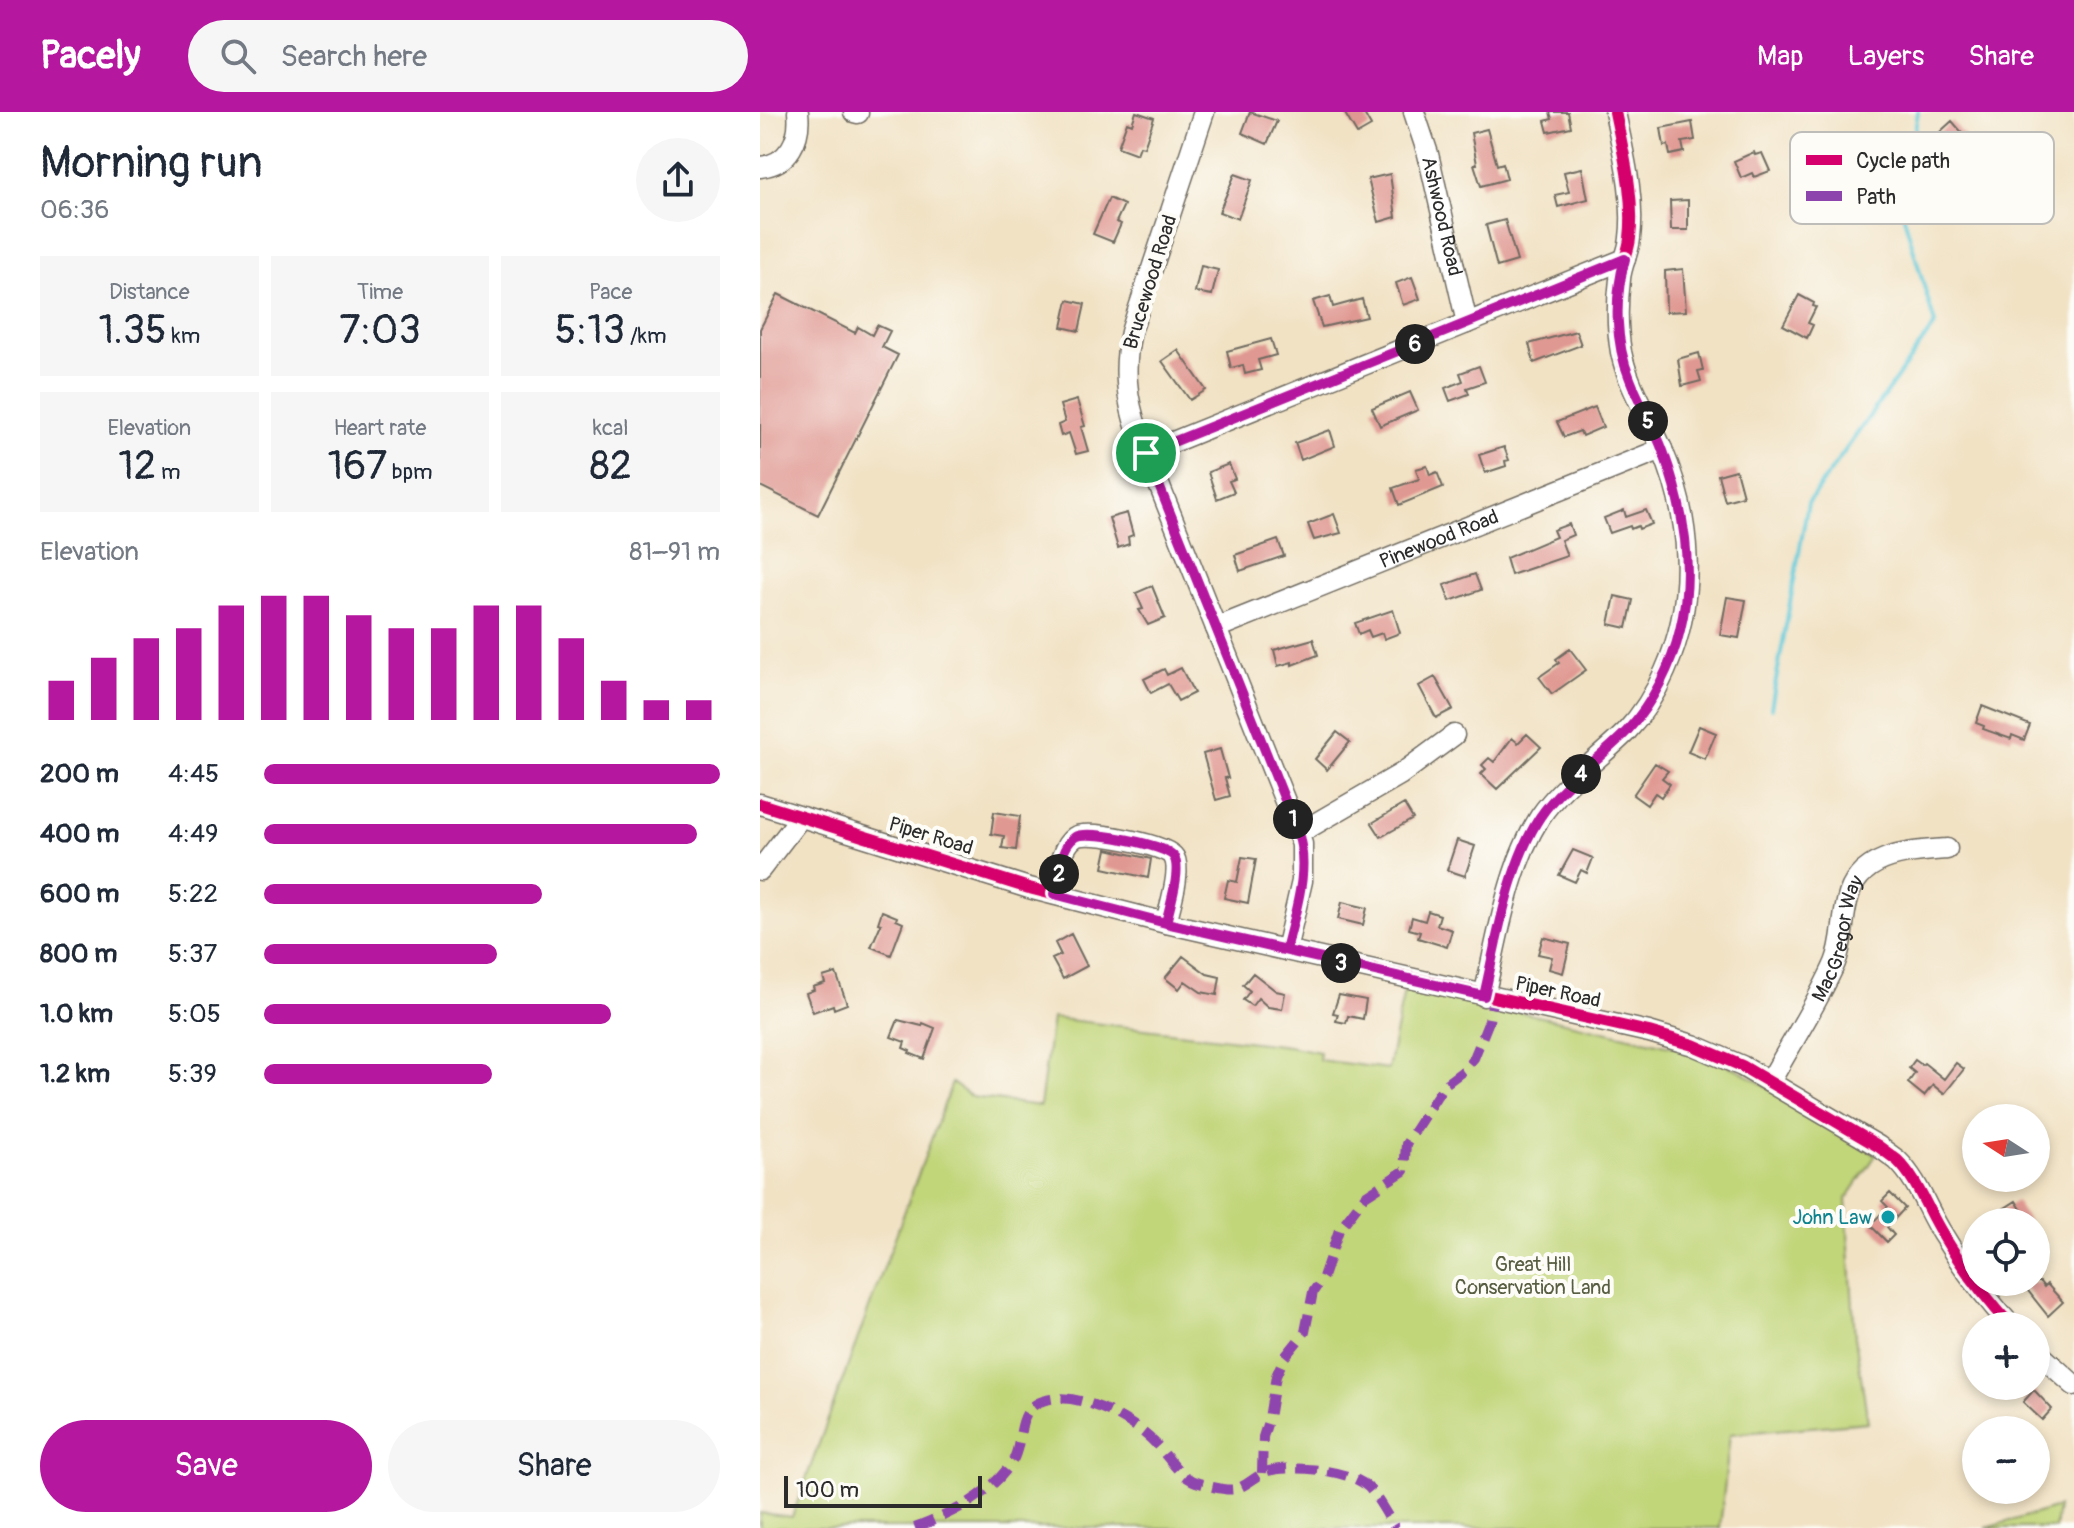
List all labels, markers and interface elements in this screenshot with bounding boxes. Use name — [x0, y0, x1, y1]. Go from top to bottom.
search box — [188, 20, 748, 92]
text: Pacely — [40, 32, 140, 80]
icon: search — [216, 34, 260, 78]
text: Search here — [280, 38, 427, 75]
text: Map — [1757, 39, 1803, 74]
text: Layers — [1847, 39, 1924, 74]
text: Share — [1968, 39, 2034, 74]
legend — [1790, 132, 2054, 224]
text: Morning run — [40, 136, 263, 191]
button: share — [636, 138, 720, 222]
text: Cycle path — [1856, 147, 1950, 175]
street label: Ashwood Road — [1416, 154, 1468, 278]
text: Path — [1856, 183, 1896, 211]
text: 06:36 — [40, 194, 109, 226]
street label: Brucewood Road — [1118, 212, 1182, 352]
text: Distance — [109, 278, 190, 306]
text: Time — [357, 278, 403, 306]
text: Pace — [589, 278, 632, 306]
text: 1.35 — [98, 306, 167, 355]
text: 7:03 — [339, 306, 421, 355]
text: 5:13 — [555, 306, 625, 355]
text: km — [167, 322, 200, 350]
text: /km — [625, 322, 667, 350]
pin: 6 — [1395, 324, 1435, 364]
text: 6 — [1409, 330, 1421, 358]
pin: 5 — [1628, 401, 1668, 441]
text: 5 — [1642, 407, 1654, 435]
text: Elevation — [107, 414, 191, 442]
text: Heart rate — [334, 414, 426, 442]
text: kcal — [593, 414, 629, 442]
pin — [1112, 419, 1180, 487]
icon: arrive — [1124, 431, 1168, 475]
text: 12 — [118, 442, 156, 491]
text: 167 — [327, 442, 387, 491]
text: 82 — [589, 442, 632, 491]
text: m — [156, 458, 180, 486]
text: bpm — [387, 458, 433, 486]
street label: Pinewood Road — [1375, 503, 1502, 574]
text: Elevation — [40, 536, 139, 568]
text: 81–91 m — [629, 536, 720, 568]
pin: 4 — [1561, 754, 1601, 794]
text: 200 m — [40, 758, 119, 790]
text: 4:45 — [168, 758, 219, 790]
text: 4 — [1575, 760, 1587, 788]
pin: 1 — [1273, 799, 1313, 839]
text: 1 — [1289, 805, 1297, 833]
street label: Piper Road — [886, 811, 976, 861]
text: 400 m — [40, 818, 119, 850]
text: 4:49 — [168, 818, 219, 850]
pin: 2 — [1039, 854, 1079, 894]
text: 2 — [1053, 860, 1065, 888]
street label: MacGregor Way — [1806, 870, 1869, 1006]
text: 600 m — [40, 878, 119, 910]
text: 5:22 — [168, 878, 218, 910]
text: 800 m — [40, 938, 117, 970]
text: 5:37 — [168, 938, 217, 970]
pin: 3 — [1321, 943, 1361, 983]
text: 3 — [1335, 949, 1347, 977]
street label: Piper Road — [1513, 971, 1603, 1013]
text: 1.0 km — [40, 998, 113, 1030]
text: 5:05 — [168, 998, 221, 1030]
text: 1.2 km — [40, 1058, 110, 1090]
text: 5:39 — [168, 1058, 217, 1090]
north arrow — [1962, 1104, 2050, 1192]
map controls — [1962, 1104, 2050, 1504]
place label: John Law — [1793, 1205, 1872, 1230]
marker: John Law — [1879, 1208, 1897, 1226]
button: locate — [1962, 1208, 2050, 1296]
park label: Great Hill Conservation Land — [1455, 1252, 1611, 1300]
button: + — [1962, 1312, 2050, 1400]
button: − — [1962, 1416, 2050, 1504]
button: Save — [40, 1420, 372, 1512]
button: Share — [388, 1420, 720, 1512]
scale bar — [784, 1472, 982, 1508]
text: 100 m — [796, 1476, 859, 1504]

